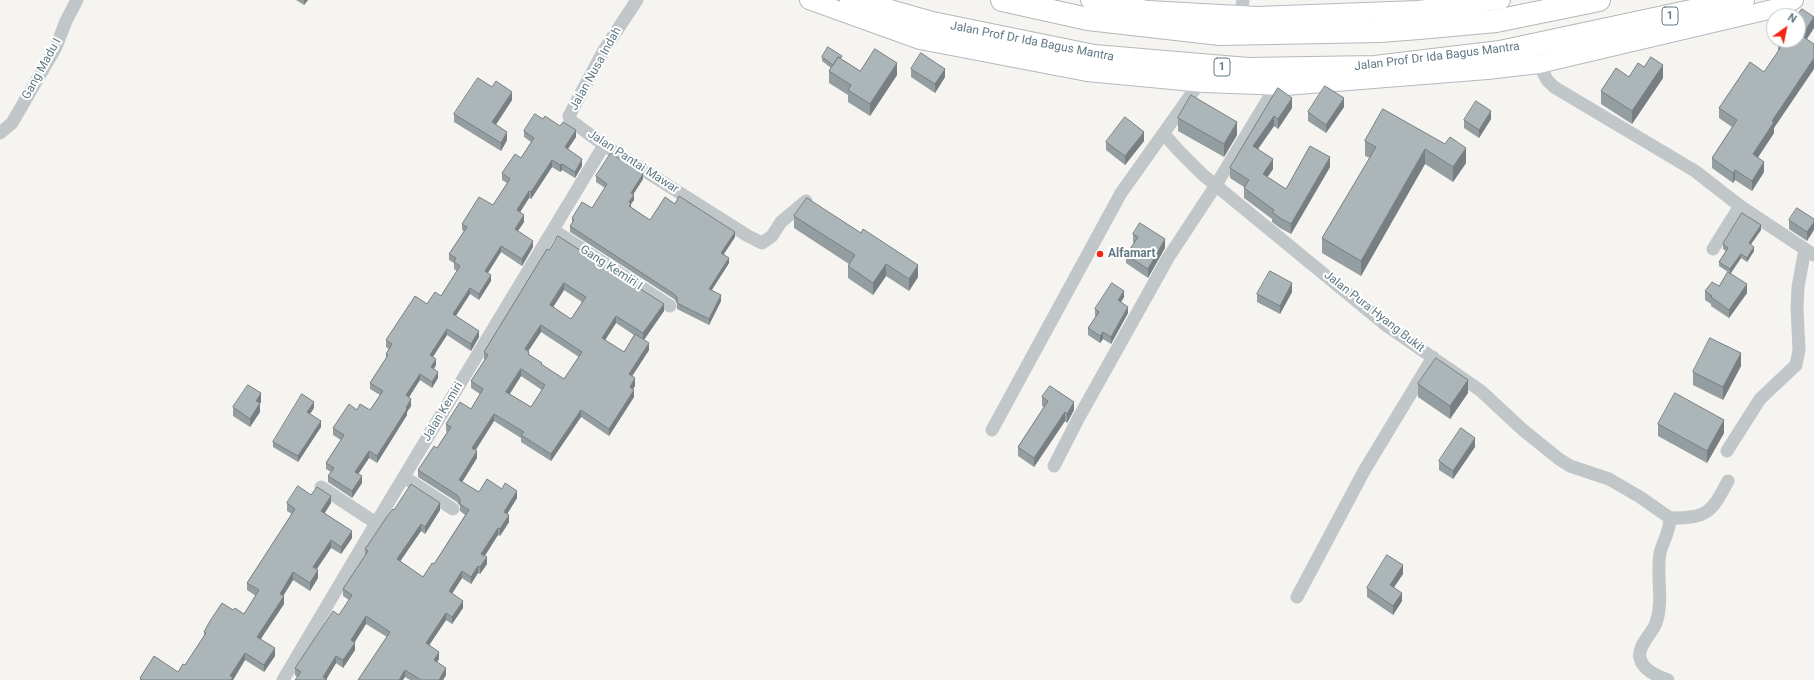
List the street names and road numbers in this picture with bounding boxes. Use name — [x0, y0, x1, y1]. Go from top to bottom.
road number: 1 — [1662, 7, 1678, 25]
street label: Jalan Prof Dr Ida Bagus Mantra — [949, 19, 1115, 65]
street label: Jalan Nusa Indah — [567, 25, 625, 113]
street label: Gang Madu I — [19, 36, 65, 102]
street label: Jalan Prof Dr Ida Bagus Mantra — [1353, 40, 1521, 74]
road number: 1 — [1214, 58, 1230, 76]
street label: Jalan Pantai Mawar — [585, 127, 681, 197]
street label: Gang Kemiri I — [577, 243, 645, 293]
street label: Jalan Pura Hyang Bukit — [1321, 268, 1427, 356]
street label: Jalan Kemiri — [420, 380, 466, 444]

